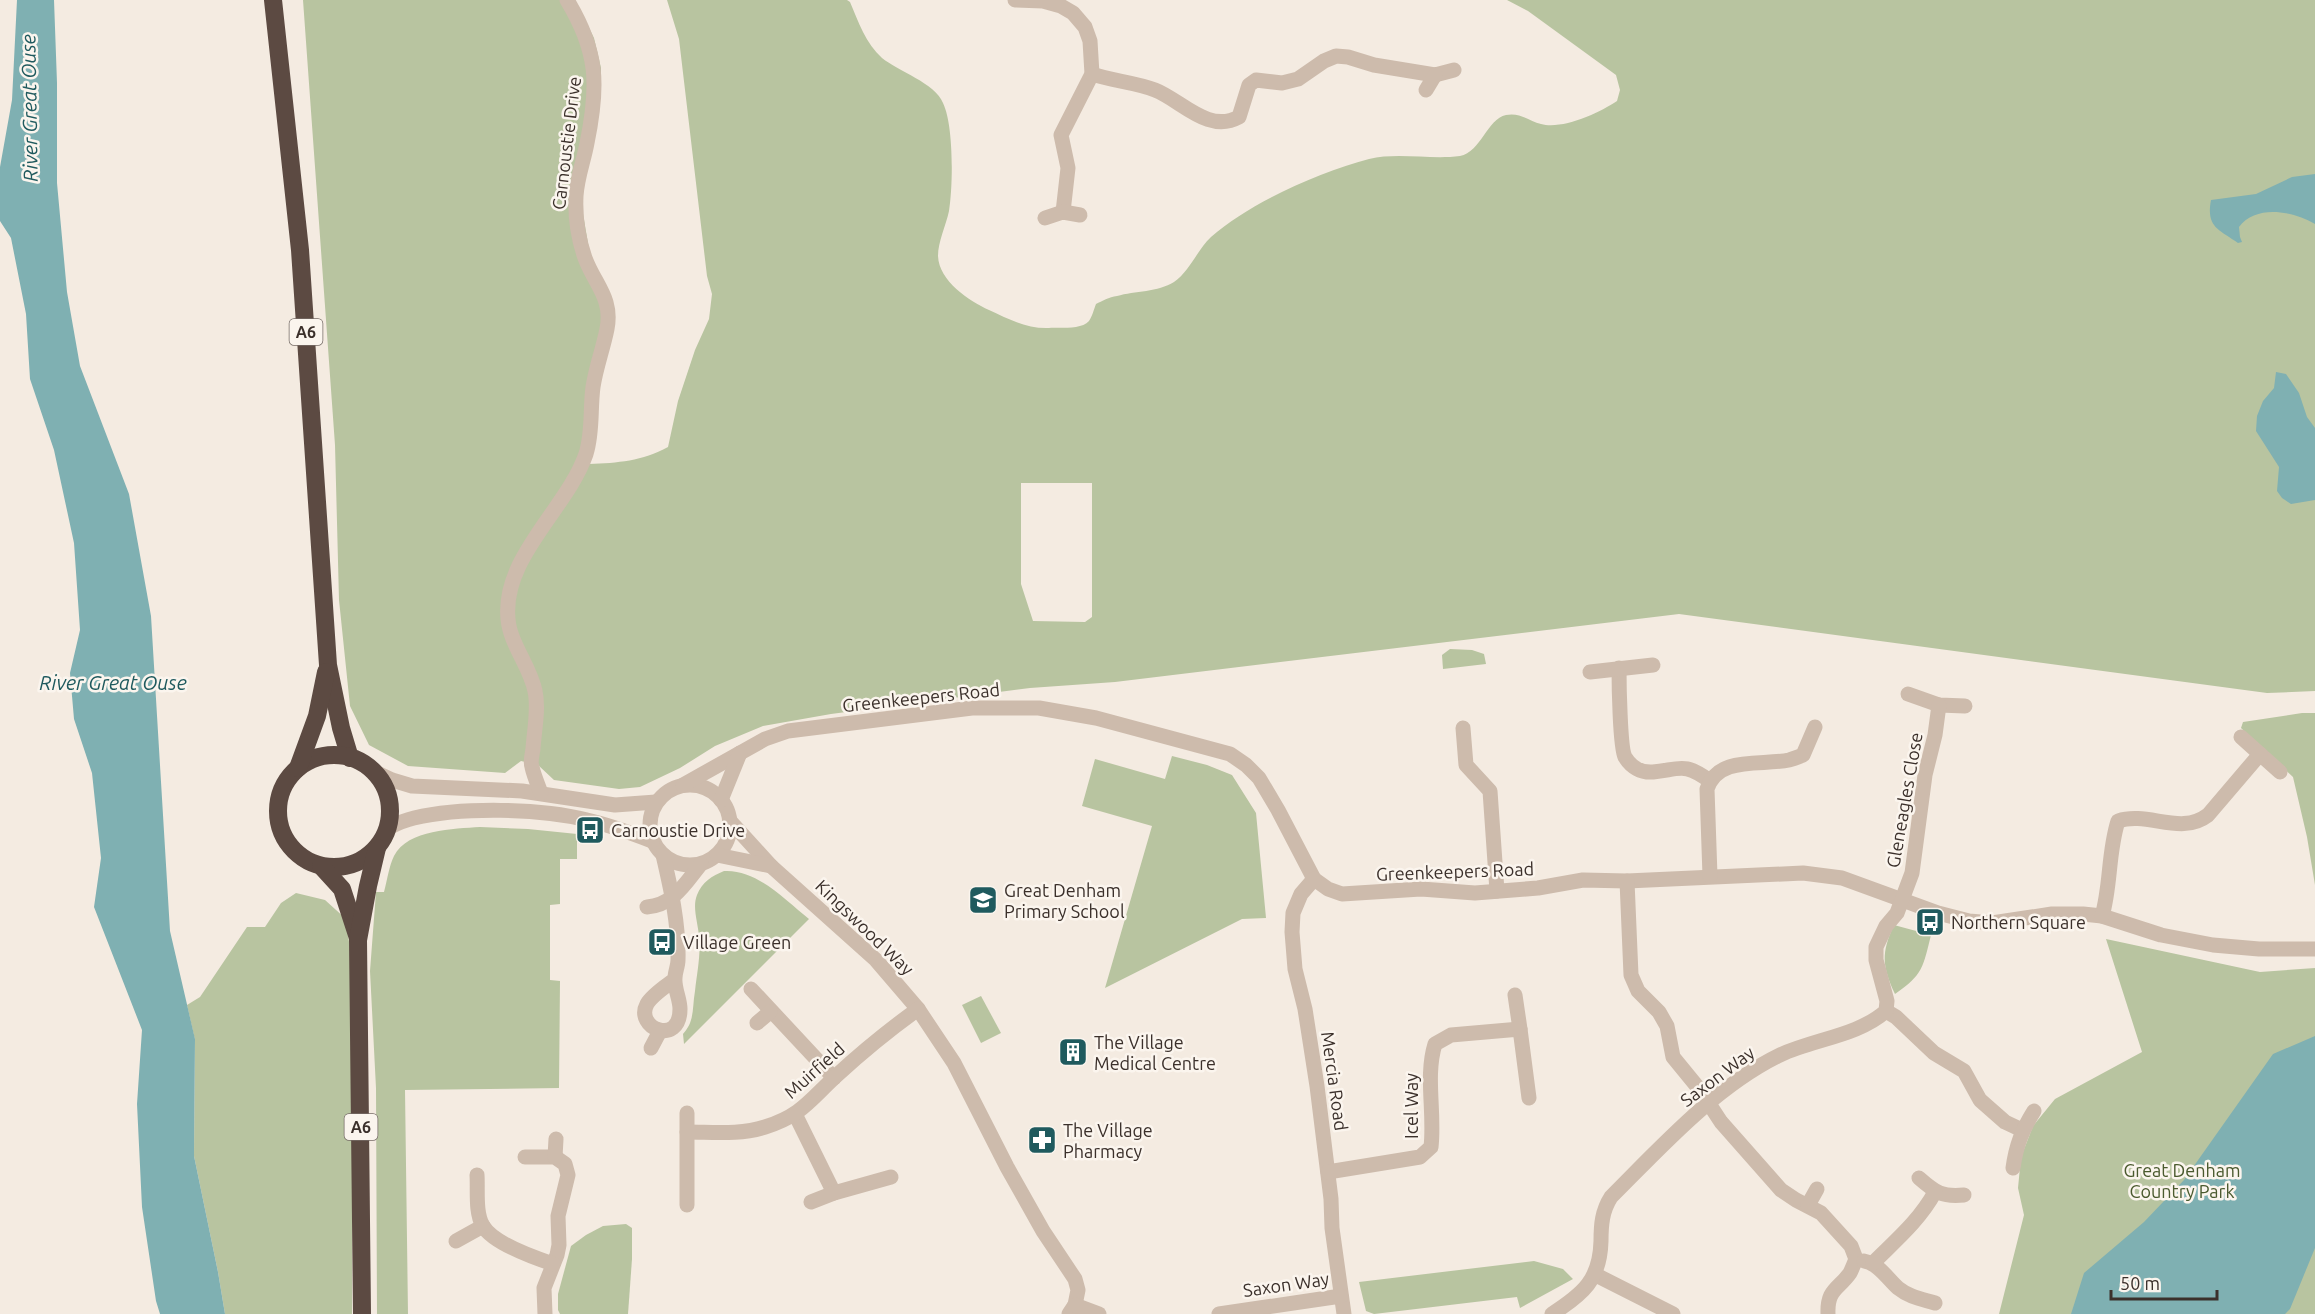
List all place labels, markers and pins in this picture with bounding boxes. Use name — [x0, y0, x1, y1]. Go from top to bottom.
bus stop icon: Carnoustie Drive — [574, 814, 606, 846]
place label: Carnoustie Drive — [611, 820, 745, 840]
place label: Great Denham Primary School — [1004, 880, 1125, 921]
school or university icon: Great Denham Primary School — [967, 884, 999, 916]
bus stop icon: Northern Square — [1914, 906, 1946, 938]
place label: Northern Square — [1951, 912, 2086, 932]
bus stop icon: Village Green — [646, 926, 678, 958]
place label: Village Green — [683, 932, 791, 952]
place label: The Village Medical Centre — [1094, 1032, 1216, 1073]
building icon: The Village Medical Centre — [1057, 1036, 1089, 1068]
place label: The Village Pharmacy — [1063, 1120, 1153, 1161]
pharmacy icon: The Village Pharmacy — [1026, 1124, 1058, 1156]

